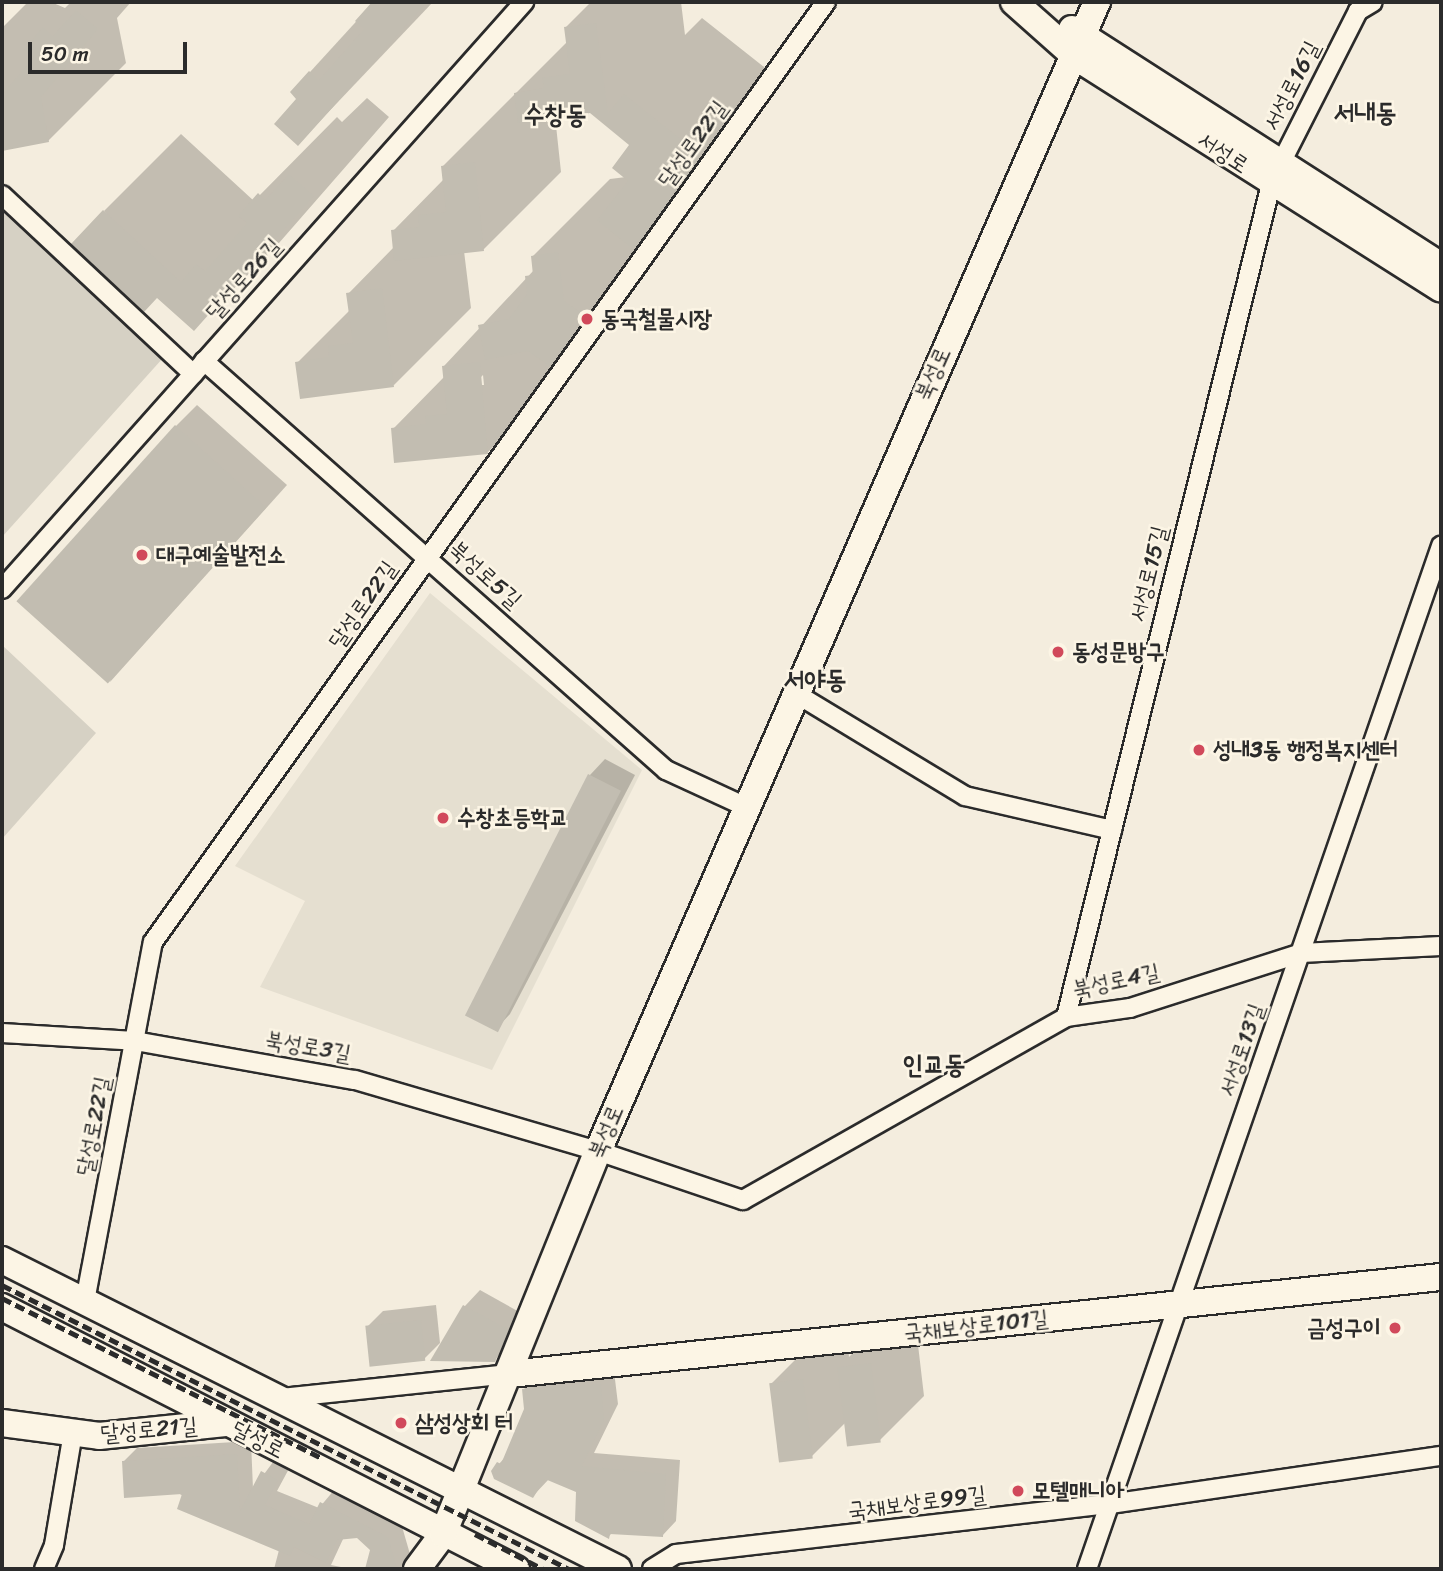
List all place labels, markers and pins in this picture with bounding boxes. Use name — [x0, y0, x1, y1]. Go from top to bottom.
place label: 동국철물시장 — [601, 305, 712, 333]
marker: 동국철물시장 — [579, 311, 595, 327]
place label: 대구예술발전소 — [156, 541, 286, 569]
marker: 대구예술발전소 — [134, 547, 150, 563]
place label: 동성문방구 — [1072, 638, 1165, 666]
marker: 동성문방구 — [1050, 644, 1066, 660]
place label: 성내3동 행정복지센터 — [1213, 736, 1398, 764]
marker: 성내3동 행정복지센터 — [1191, 742, 1207, 758]
place label: 수창초등학교 — [457, 804, 568, 832]
marker: 수창초등학교 — [435, 810, 451, 826]
place label: 금성구이 — [1307, 1314, 1381, 1342]
marker: 금성구이 — [1387, 1320, 1403, 1336]
place label: 삼성상회 터 — [415, 1409, 514, 1437]
marker: 삼성상회 터 — [393, 1415, 409, 1431]
place label: 모텔매니아 — [1032, 1477, 1125, 1505]
marker: 모텔매니아 — [1010, 1483, 1026, 1499]

